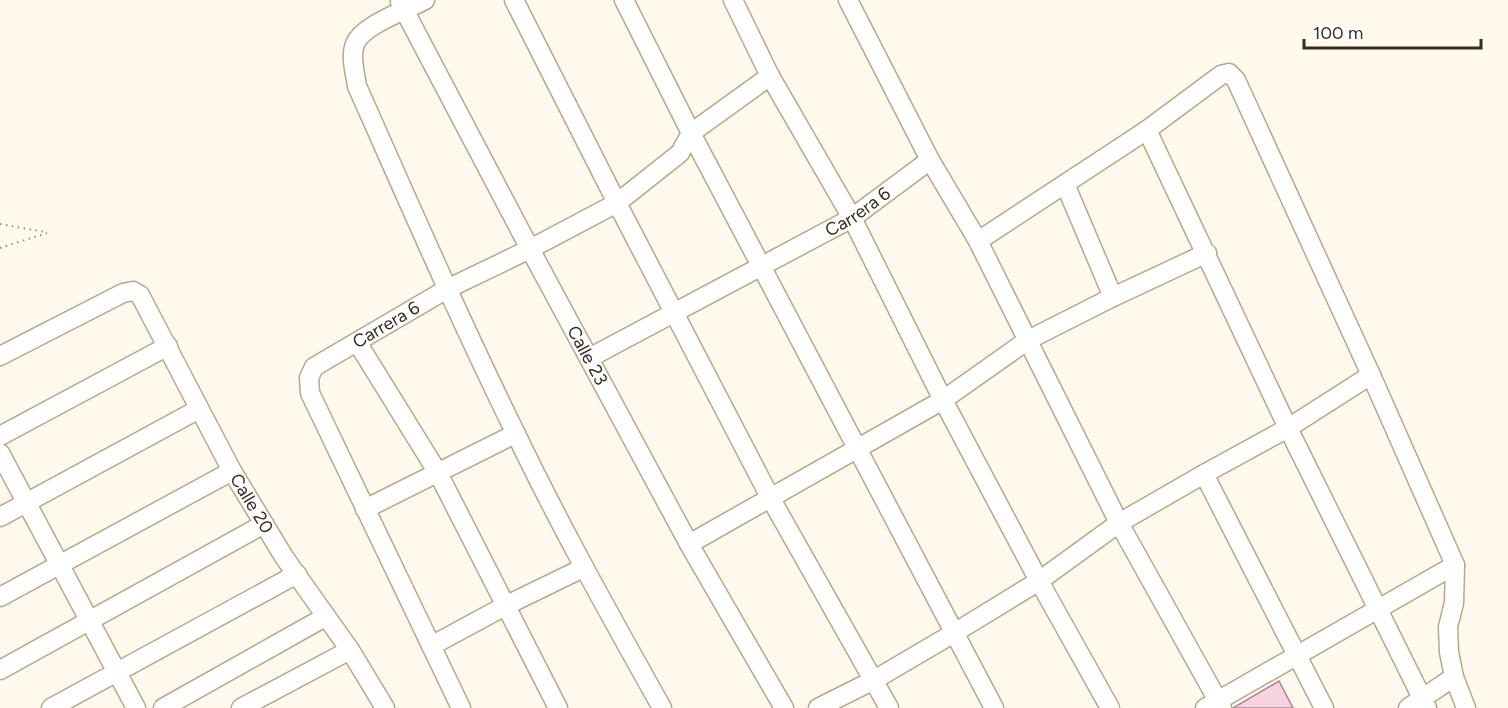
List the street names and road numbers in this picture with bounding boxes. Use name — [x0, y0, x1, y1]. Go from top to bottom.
street label: Carrera 6 — [821, 182, 895, 241]
street label: Carrera 6 — [349, 296, 424, 353]
street label: Calle 23 — [562, 322, 612, 389]
street label: Calle 20 — [225, 470, 278, 537]

